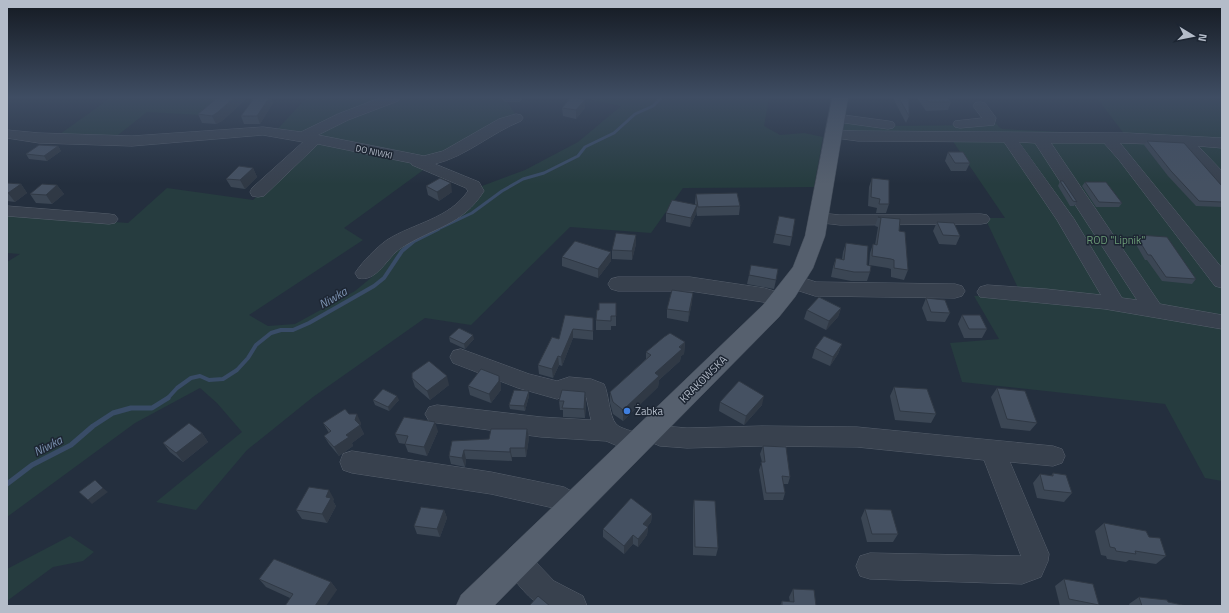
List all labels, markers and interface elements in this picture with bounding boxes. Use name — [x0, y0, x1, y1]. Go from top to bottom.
north arrow — [1173, 16, 1213, 56]
text: N — [1194, 33, 1211, 43]
street label: DO NIWKI — [354, 141, 394, 162]
park label: ROD "Lipnik" — [1087, 232, 1145, 248]
water label: Niwka — [315, 281, 351, 313]
street label: KRAKOWSKA — [676, 351, 731, 406]
place label: Żabka — [635, 403, 663, 419]
marker: Żabka — [622, 406, 632, 416]
water label: Niwka — [30, 430, 66, 461]

